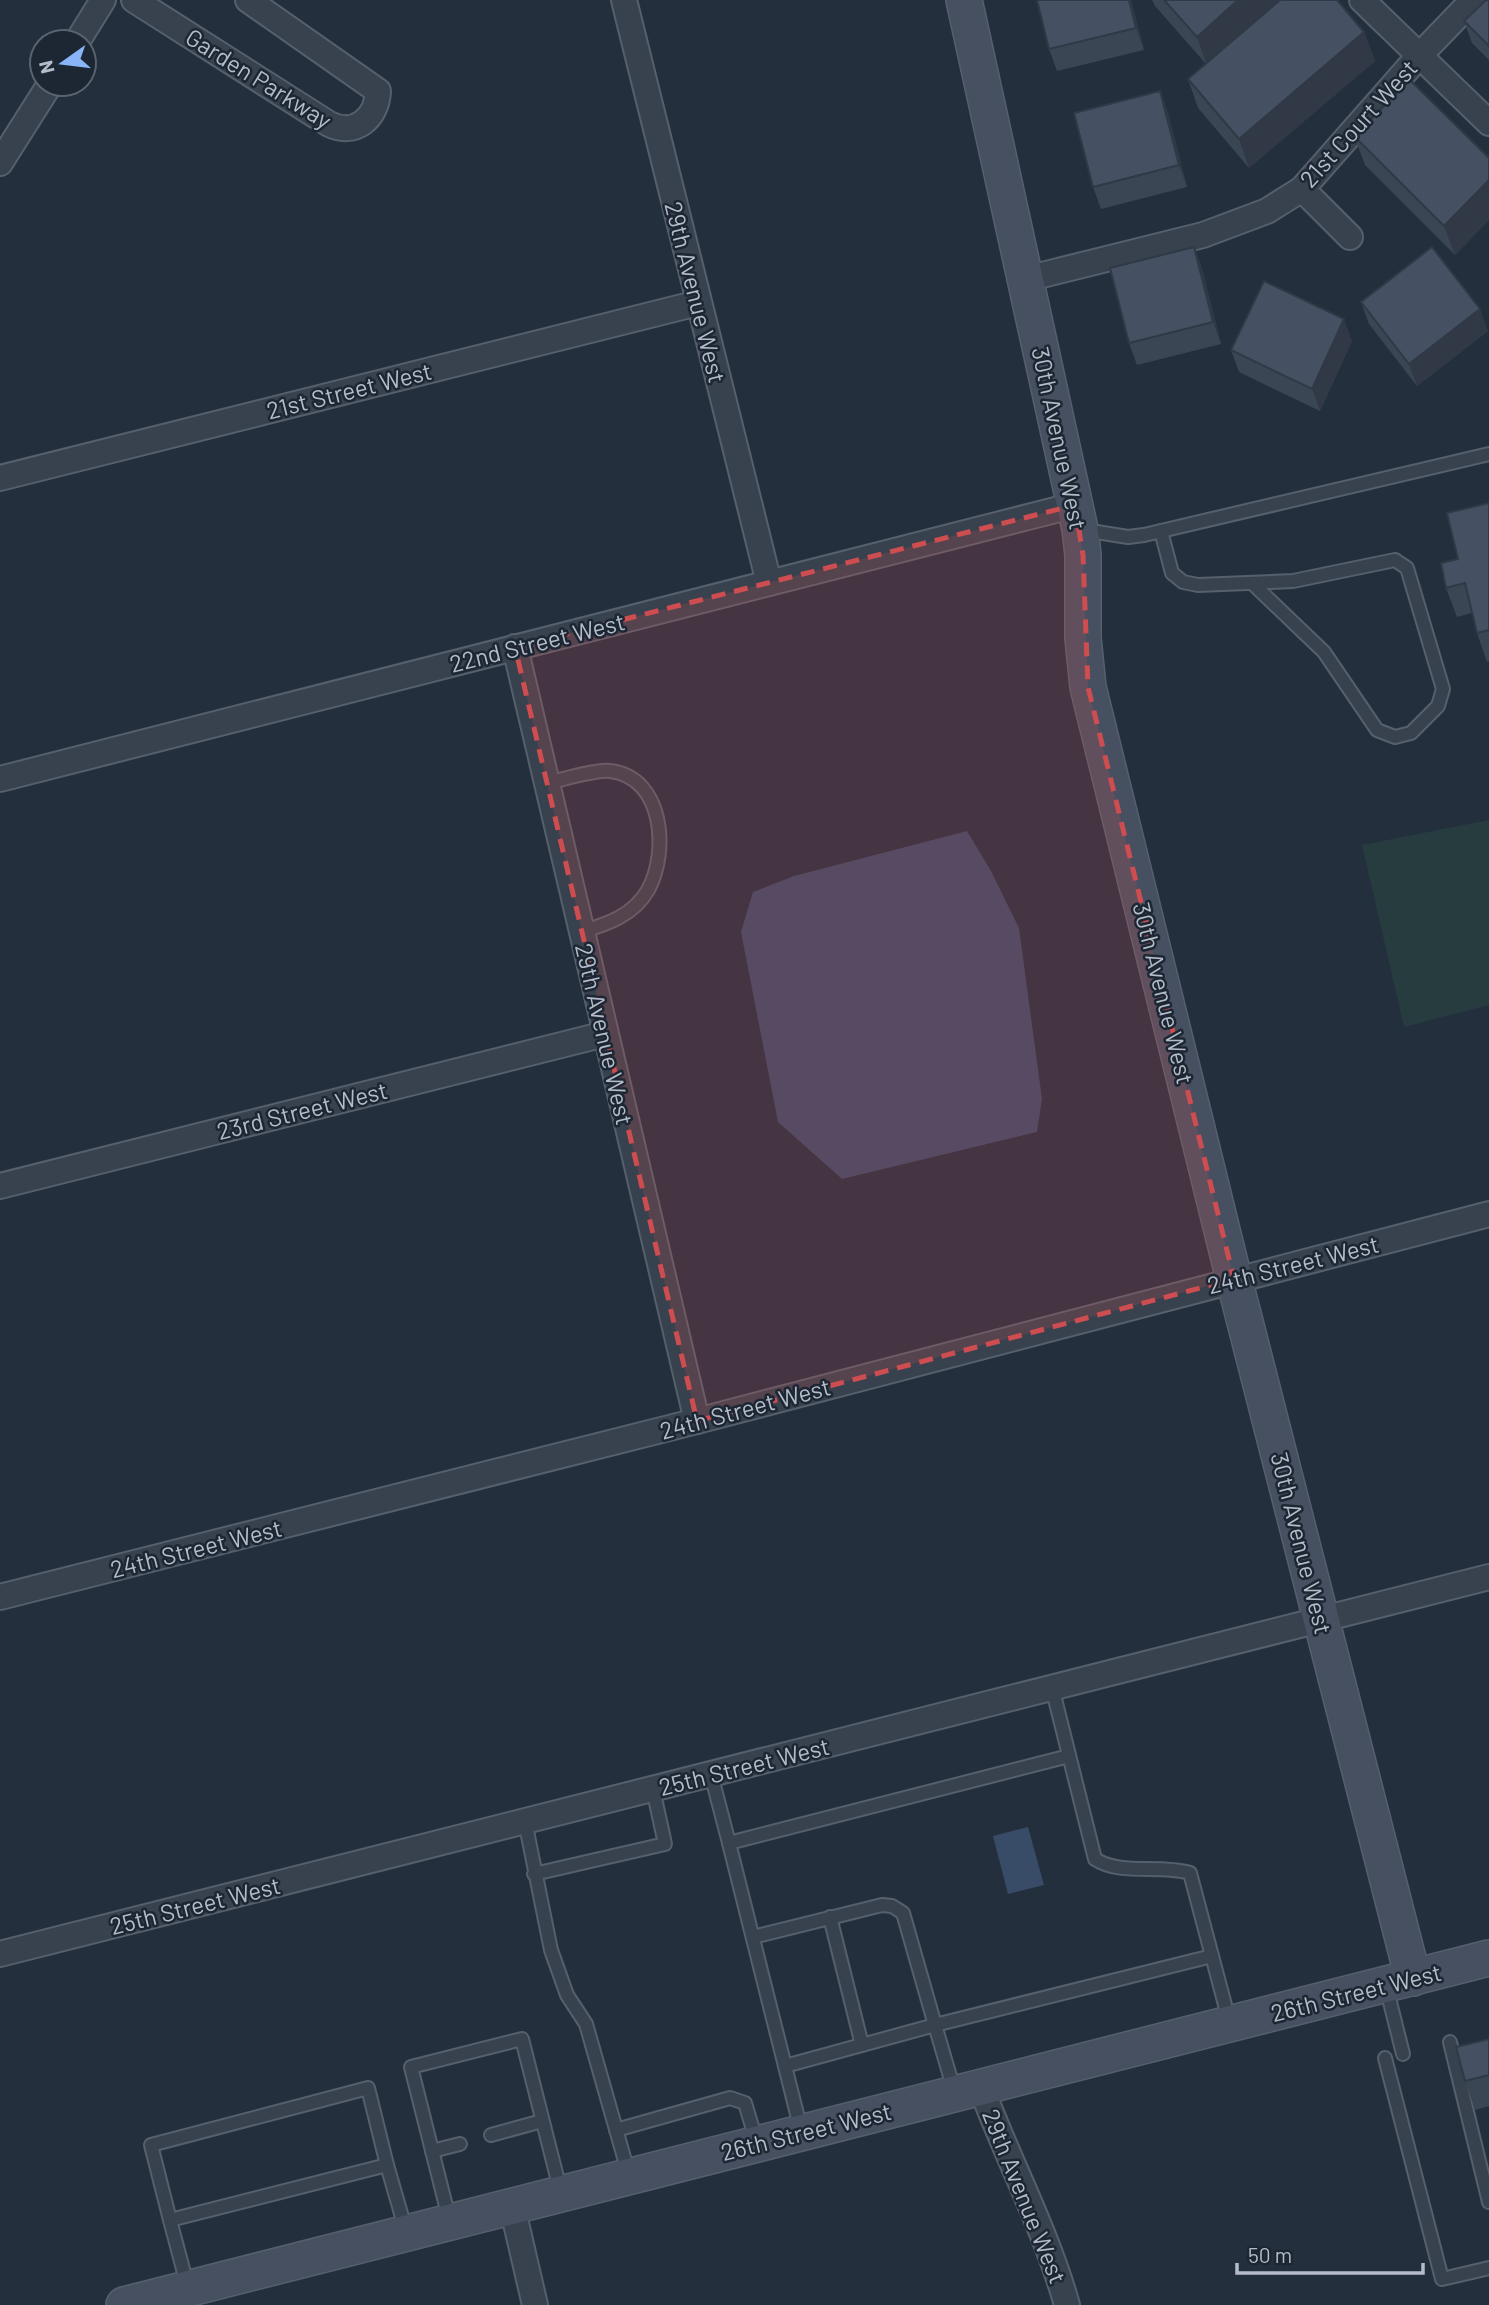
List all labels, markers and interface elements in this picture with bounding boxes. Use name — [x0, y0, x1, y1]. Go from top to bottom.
street label: Garden Parkway — [181, 22, 337, 134]
north arrow — [28, 28, 98, 98]
street label: 21st Court West — [1293, 53, 1423, 193]
text: N — [33, 58, 59, 76]
street label: 29th Avenue West — [659, 198, 733, 386]
street label: 30th Avenue West — [1026, 344, 1094, 532]
street label: 21st Street West — [263, 355, 435, 425]
street label: 22nd Street West — [446, 606, 628, 678]
street label: 30th Avenue West — [1127, 899, 1201, 1087]
street label: 29th Avenue West — [570, 940, 640, 1128]
street label: 23rd Street West — [214, 1075, 390, 1145]
street label: 24th Street West — [1204, 1229, 1382, 1299]
street label: 24th Street West — [656, 1371, 834, 1445]
street label: 30th Avenue West — [1265, 1449, 1339, 1637]
street label: 24th Street West — [107, 1513, 285, 1583]
street label: 25th Street West — [656, 1731, 832, 1801]
street label: 25th Street West — [107, 1870, 283, 1940]
street label: 26th Street West — [1268, 1957, 1444, 2027]
street label: 26th Street West — [718, 2096, 894, 2166]
street label: 29th Avenue West — [977, 2105, 1073, 2287]
scale bar — [1237, 2232, 1422, 2276]
text: 50 m — [1248, 2242, 1292, 2267]

